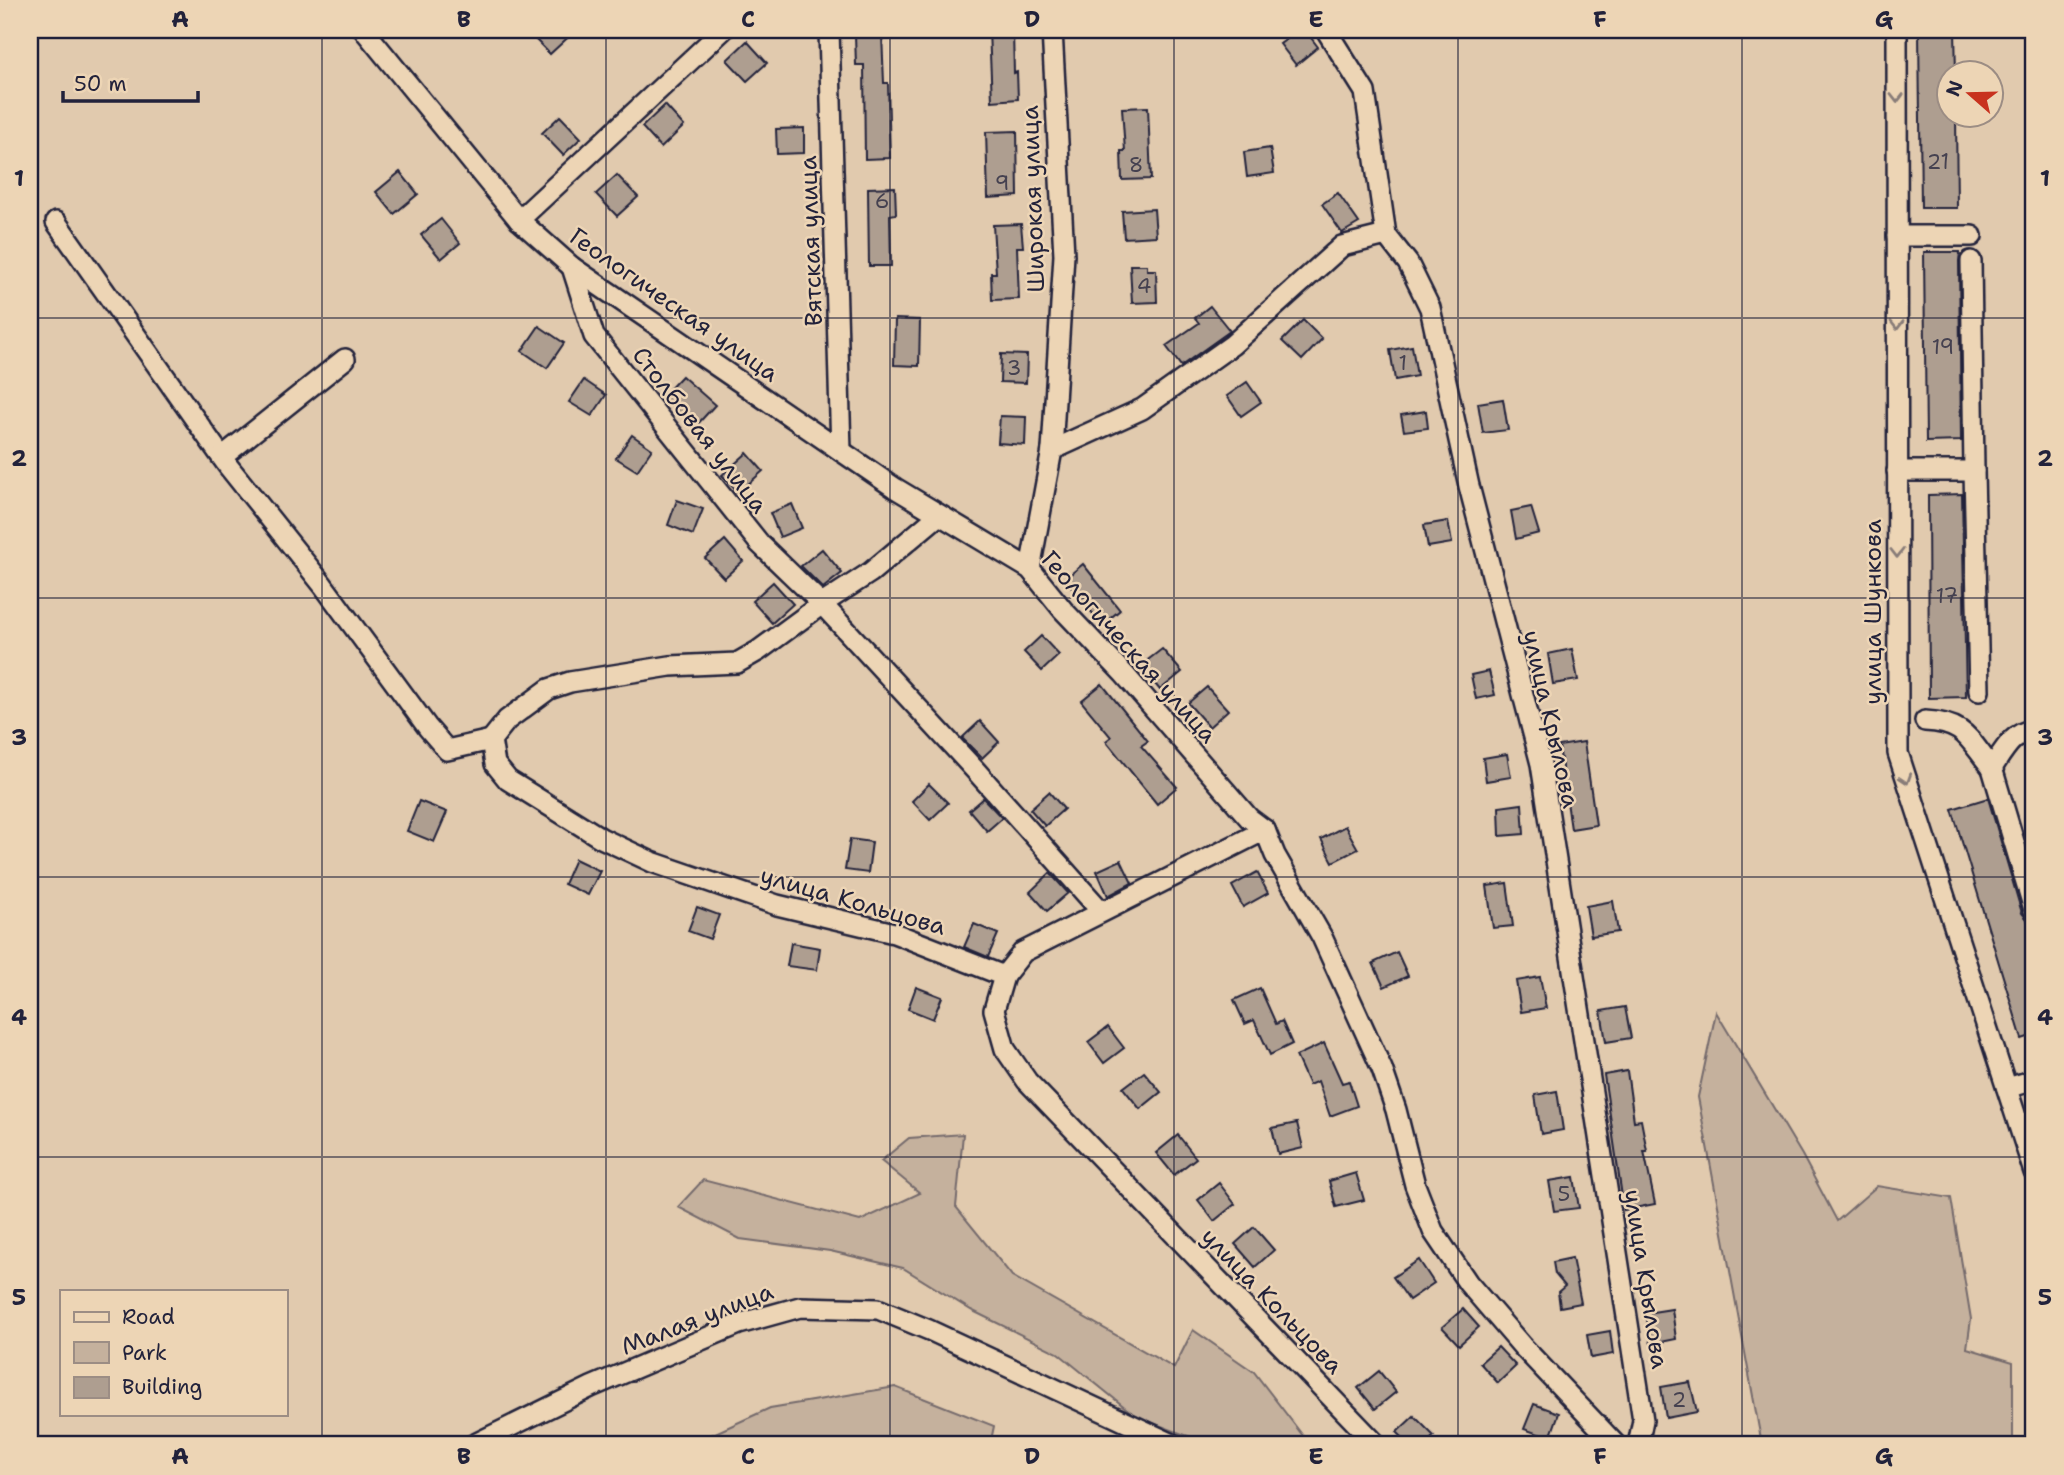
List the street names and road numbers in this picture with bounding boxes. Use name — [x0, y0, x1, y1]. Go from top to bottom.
street label: Широкая улица — [1014, 105, 1052, 293]
street label: Вятская улица — [792, 155, 830, 327]
street label: Геологическая улица — [563, 221, 785, 389]
street label: Столбовая улица — [625, 340, 775, 520]
street label: улица Шункова — [1857, 519, 1889, 705]
street label: Геологическая улица — [1034, 544, 1224, 750]
street label: улица Крылова — [1515, 627, 1587, 811]
street label: улица Кольцова — [757, 859, 950, 943]
street label: улица Крылова — [1616, 1187, 1676, 1371]
street label: улица Кольцова — [1194, 1221, 1350, 1381]
street label: Малая улица — [616, 1275, 778, 1363]

